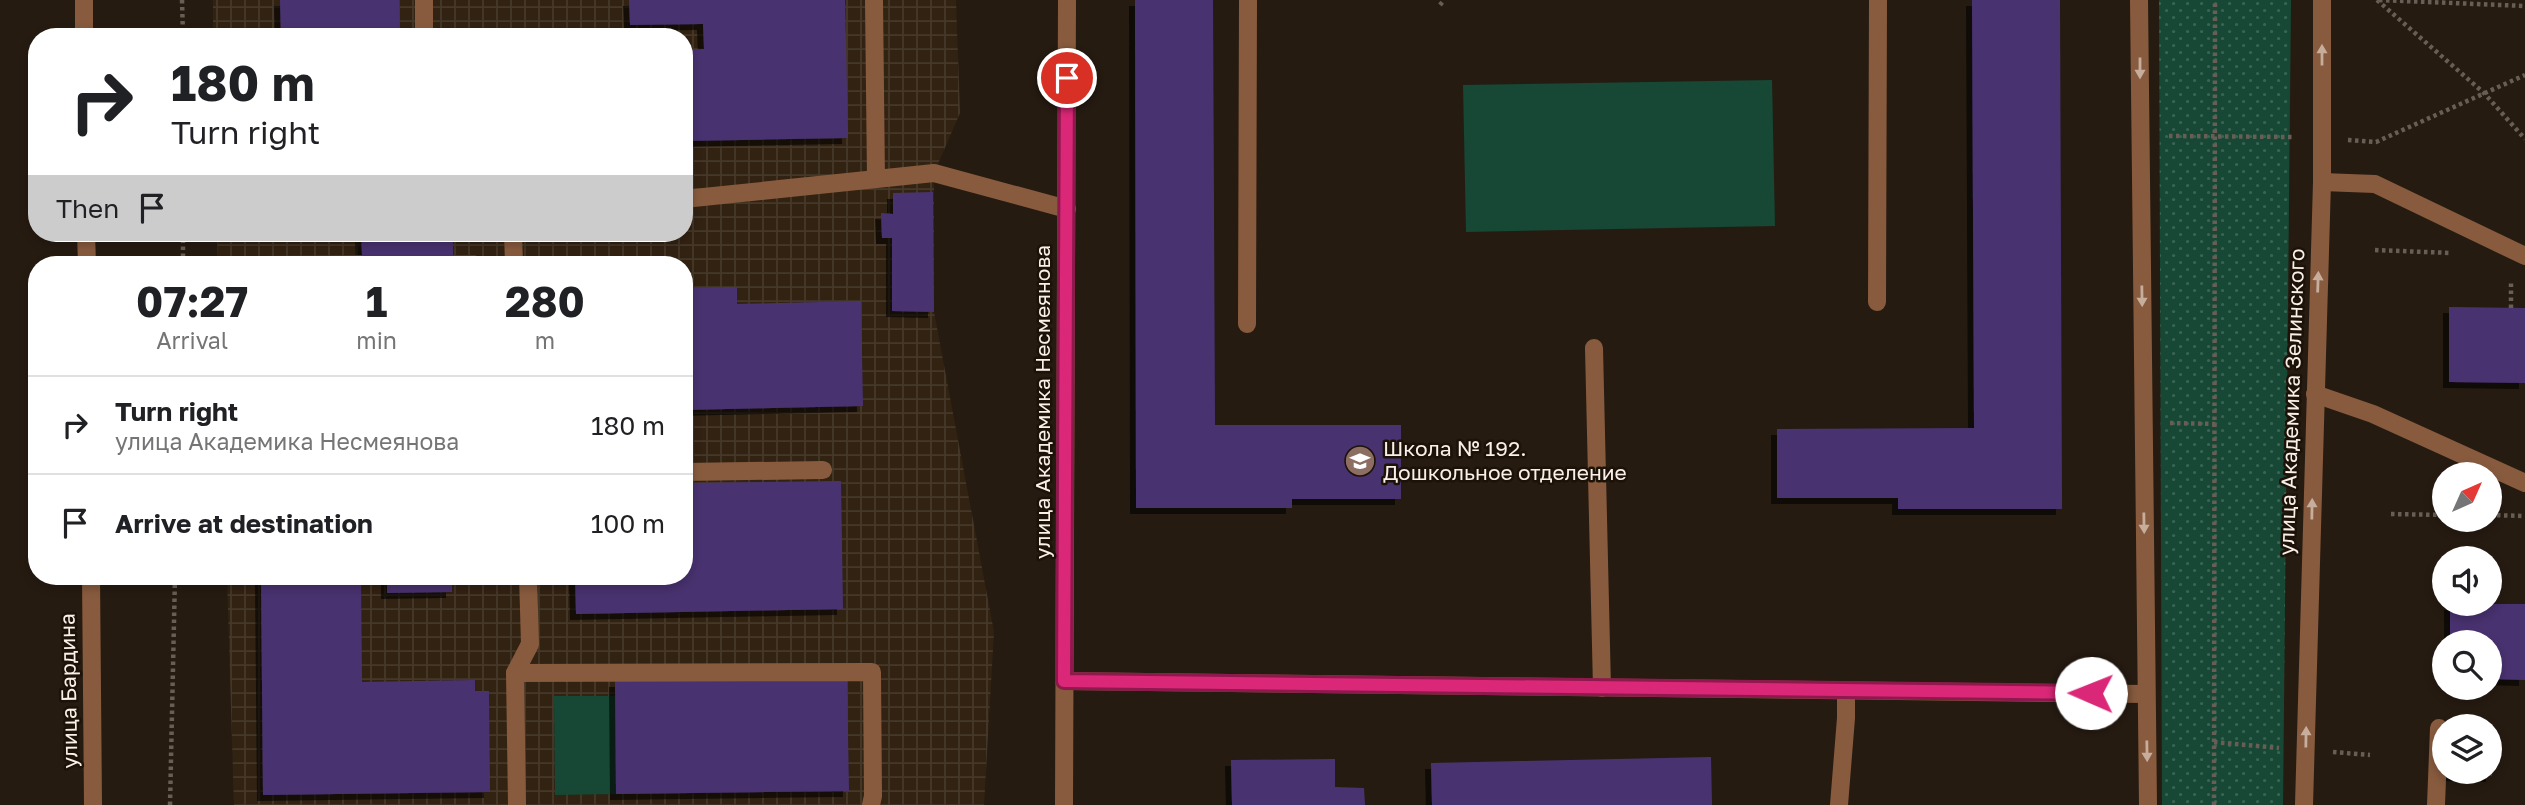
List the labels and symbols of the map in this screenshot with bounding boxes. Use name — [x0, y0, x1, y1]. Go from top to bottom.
one-way arrow — [2316, 43, 2328, 65]
pin — [1037, 48, 1097, 108]
one-way arrow — [2134, 57, 2146, 79]
street label: улица Академика Несмеянова — [1029, 245, 1055, 559]
street label: улица Академика Зелинского — [2273, 248, 2309, 556]
one-way arrow — [2313, 271, 2324, 293]
one-way arrow — [2136, 285, 2147, 307]
place label: Школа № 192. Дошкольное отделение — [1383, 435, 1627, 485]
school or university icon: Школа № 192. Дошкольное отделение — [1343, 444, 1377, 478]
north arrow — [2432, 462, 2502, 532]
one-way arrow — [2306, 498, 2318, 520]
one-way arrow — [2138, 512, 2150, 534]
street label: улица Бардина — [54, 613, 82, 769]
position arrow — [2054, 656, 2128, 730]
one-way arrow — [2300, 726, 2312, 748]
one-way arrow — [2141, 740, 2153, 762]

